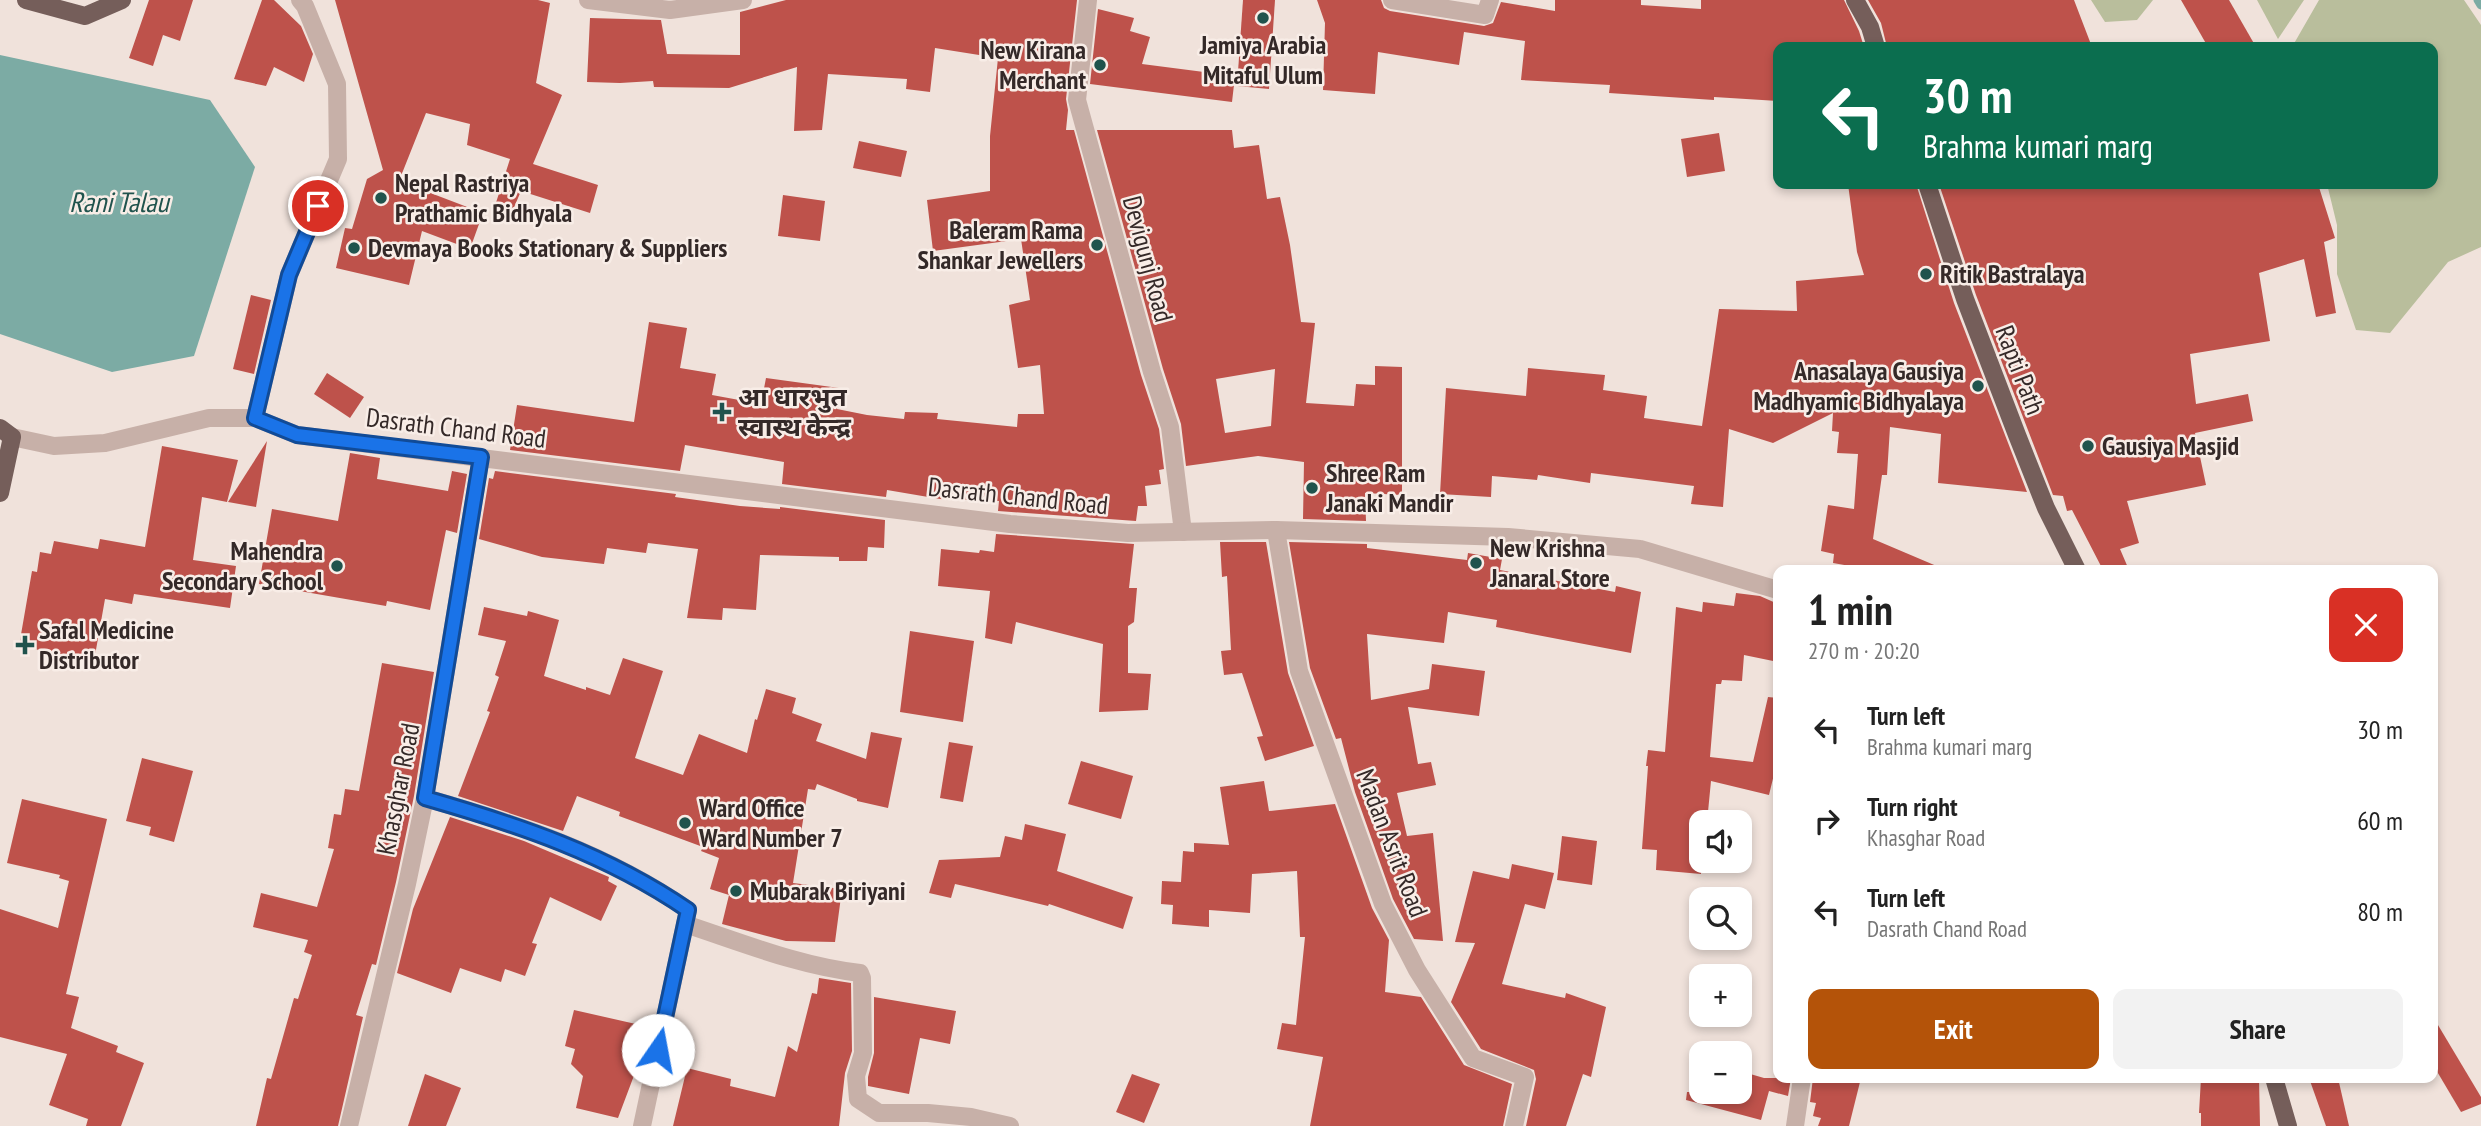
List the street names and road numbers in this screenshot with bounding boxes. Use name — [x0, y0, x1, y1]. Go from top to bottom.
street label: Devigunj Road — [1116, 192, 1181, 325]
street label: Rapti Path — [1988, 321, 2052, 419]
street label: Dasrath Chand Road — [364, 400, 548, 455]
street label: Dasrath Chand Road — [926, 470, 1110, 521]
street label: Khasghar Road — [369, 720, 426, 858]
street label: Madan Asrit Road — [1349, 764, 1436, 921]

